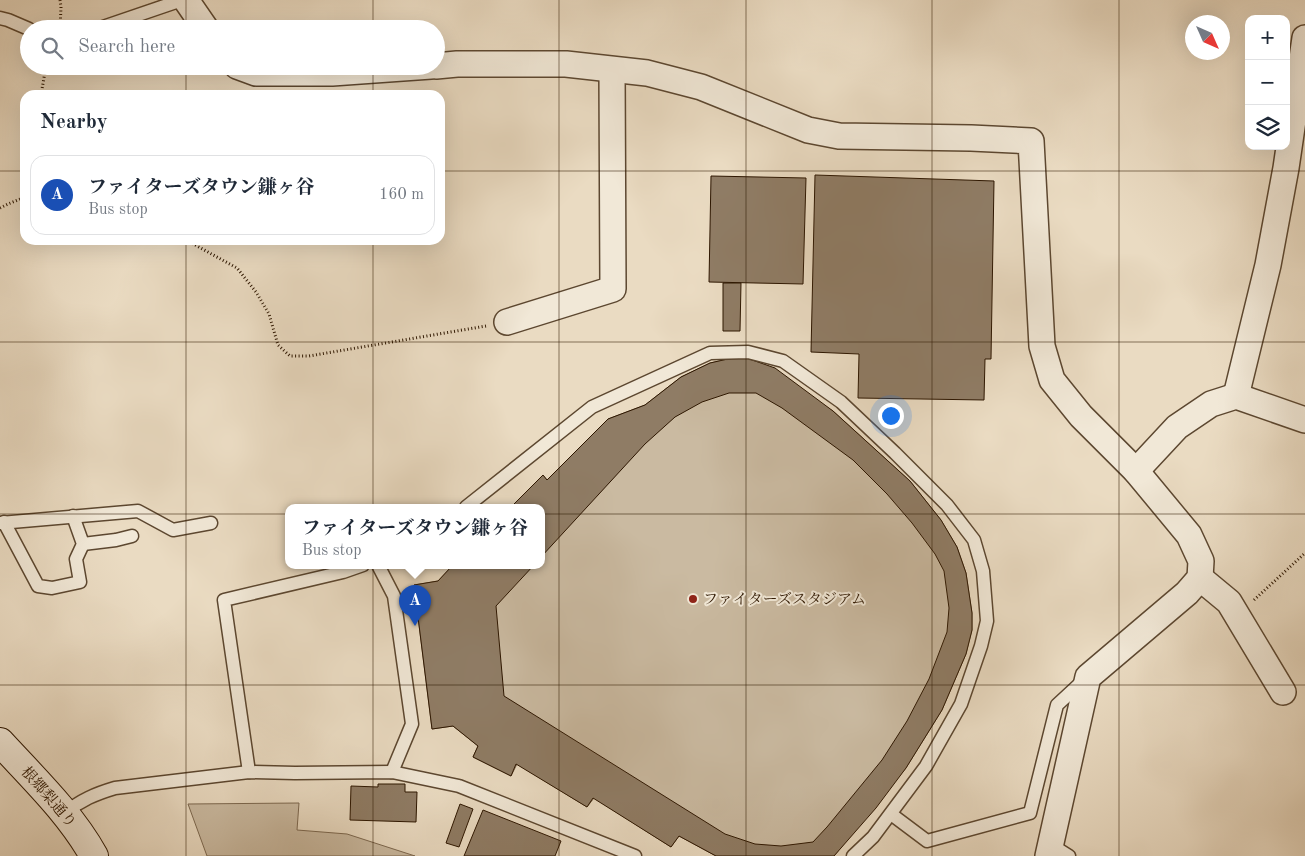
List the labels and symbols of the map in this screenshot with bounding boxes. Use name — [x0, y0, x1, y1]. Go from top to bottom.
north arrow — [1185, 15, 1230, 60]
your location — [878, 403, 904, 429]
pin: A — [399, 585, 431, 626]
place label: ファイターズスタジアム — [703, 591, 866, 608]
marker: ファイターズスタジアム — [687, 593, 699, 605]
street label: 根郷梨通り — [18, 763, 80, 831]

